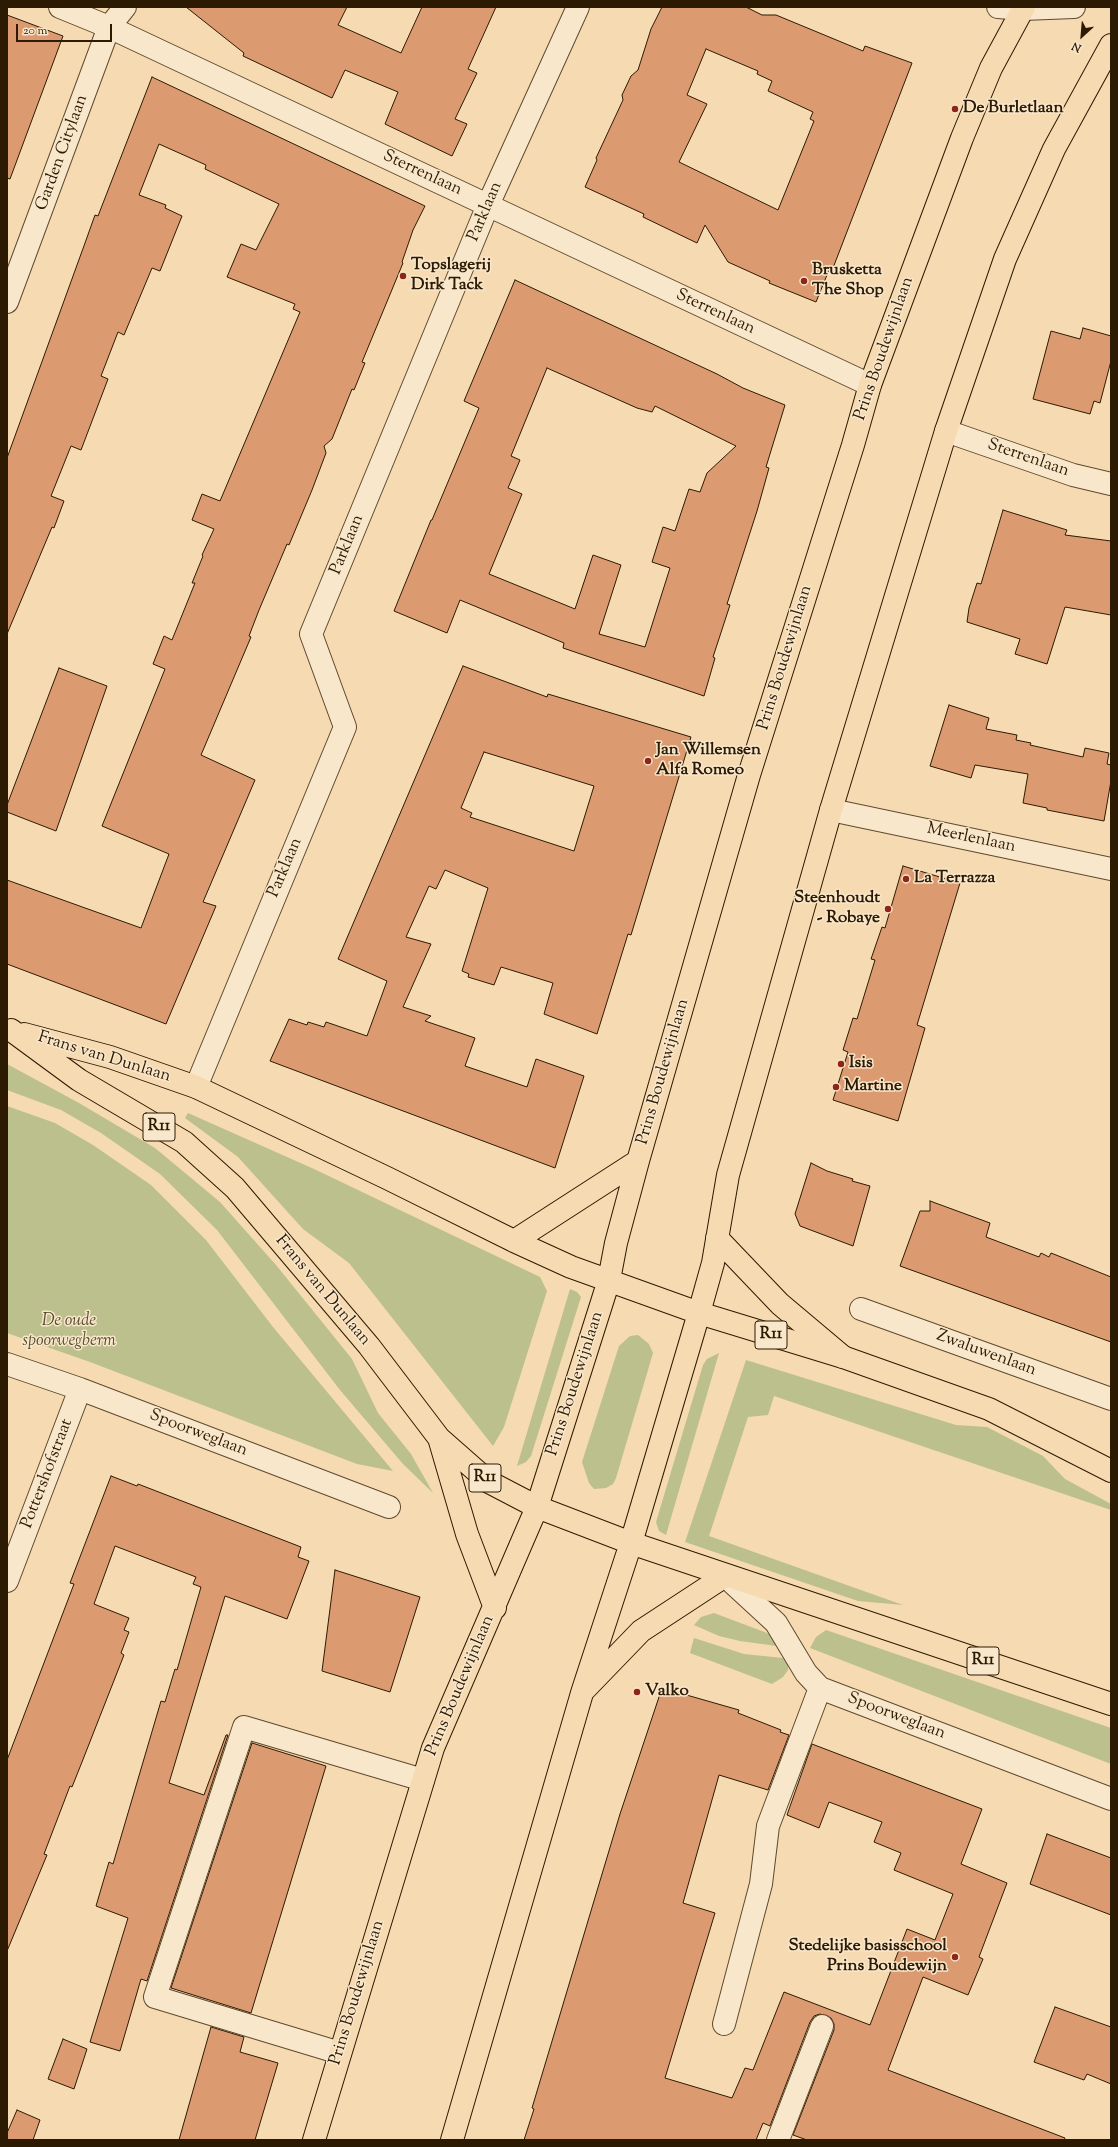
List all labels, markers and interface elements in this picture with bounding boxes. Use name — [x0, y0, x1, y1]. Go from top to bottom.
scale bar — [18, 16, 114, 42]
north arrow — [1062, 16, 1102, 56]
text: 20 m — [23, 22, 47, 40]
text: N — [1069, 38, 1084, 56]
street label: Garden Citylaan — [33, 92, 93, 214]
place label: De Burletlaan — [963, 99, 1063, 119]
marker: De Burletlaan — [950, 104, 960, 114]
street label: Sterrenlaan — [379, 147, 465, 201]
street label: Parklaan — [464, 179, 508, 245]
place label: Topslagerij Dirk Tack — [411, 256, 491, 296]
place label: Brusketta The Shop — [812, 261, 884, 301]
marker: Topslagerij Dirk Tack — [398, 271, 408, 281]
street label: Prins Boudewijnlaan — [851, 275, 919, 423]
marker: Brusketta The Shop — [799, 276, 809, 286]
street label: Sterrenlaan — [672, 286, 758, 340]
street label: Sterrenlaan — [984, 436, 1072, 482]
street label: Parklaan — [327, 512, 369, 578]
street label: Prins Boudewijnlaan — [754, 583, 818, 733]
place label: Jan Willemsen Alfa Romeo — [656, 741, 761, 781]
marker: Jan Willemsen Alfa Romeo — [643, 756, 653, 766]
street label: Meerlenlaan — [925, 820, 1017, 858]
street label: Parklaan — [264, 835, 308, 901]
place label: La Terrazza — [914, 869, 995, 889]
marker: La Terrazza — [901, 874, 911, 884]
place label: Steenhoudt - Robaye — [794, 889, 880, 929]
marker: Steenhoudt - Robaye — [883, 904, 893, 914]
street label: Prins Boudewijnlaan — [633, 997, 695, 1147]
street label: Frans van Dunlaan — [35, 1028, 173, 1088]
place label: Isis — [849, 1054, 873, 1074]
marker: Isis — [836, 1059, 846, 1069]
place label: Martine — [844, 1077, 902, 1097]
marker: Martine — [831, 1082, 841, 1092]
road number: R11 — [143, 1113, 175, 1141]
street label: Frans van Dunlaan — [270, 1232, 374, 1350]
street label: Prins Boudewijnlaan — [543, 1309, 609, 1459]
park label: De oude spoorwegberm — [22, 1312, 116, 1352]
road number: R11 — [755, 1321, 787, 1349]
street label: Zwaluwenlaan — [933, 1326, 1039, 1382]
street label: Spoorweglaan — [146, 1406, 250, 1462]
street label: Pottershofstraat — [18, 1416, 78, 1532]
road number: R11 — [469, 1464, 501, 1492]
street label: Prins Boudewijnlaan — [422, 1613, 500, 1759]
road number: R11 — [967, 1647, 999, 1675]
place label: Valko — [645, 1682, 689, 1702]
marker: Valko — [632, 1687, 642, 1697]
street label: Spoorweglaan — [844, 1689, 948, 1745]
street label: Prins Boudewijnlaan — [326, 1918, 390, 2068]
place label: Stedelijke basisschool Prins Boudewijn — [788, 1937, 947, 1977]
marker: Stedelijke basisschool Prins Boudewijn — [950, 1952, 960, 1962]

